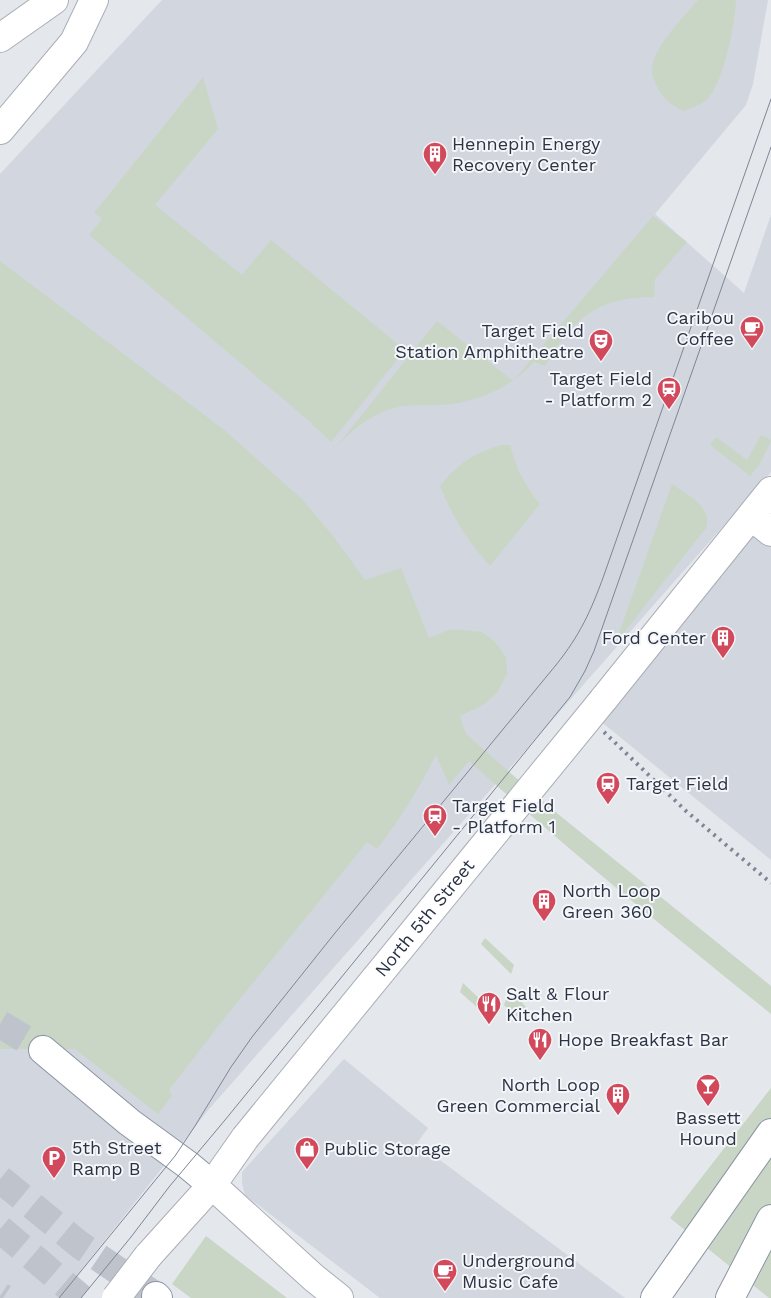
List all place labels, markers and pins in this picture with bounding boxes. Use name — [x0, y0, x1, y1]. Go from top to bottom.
place label: Hennepin Energy Recovery Center — [452, 133, 601, 175]
building icon: Hennepin Energy Recovery Center — [422, 141, 448, 175]
place label: Caribou Coffee — [666, 307, 734, 349]
cafe icon: Caribou Coffee — [739, 315, 765, 349]
place label: Target Field Station Amphitheatre — [395, 320, 584, 362]
theatre icon: Target Field Station Amphitheatre — [588, 328, 614, 362]
place label: Target Field - Platform 2 — [544, 368, 652, 410]
station icon: Target Field - Platform 2 — [656, 376, 682, 410]
building icon: Ford Center — [710, 625, 736, 659]
place label: Ford Center — [602, 627, 706, 648]
station icon: Target Field — [595, 771, 621, 805]
place label: Target Field — [626, 773, 728, 794]
place label: Target Field - Platform 1 — [452, 795, 556, 837]
station icon: Target Field - Platform 1 — [422, 803, 448, 837]
place label: North Loop Green 360 — [562, 880, 661, 922]
building icon: North Loop Green 360 — [531, 888, 557, 922]
place label: Salt & Flour Kitchen — [506, 983, 609, 1025]
restaurant icon: Salt & Flour Kitchen — [476, 991, 502, 1025]
restaurant icon: Hope Breakfast Bar — [527, 1027, 553, 1061]
place label: Hope Breakfast Bar — [558, 1029, 728, 1050]
bar icon: Bassett Hound — [695, 1073, 721, 1107]
place label: North Loop Green Commercial — [436, 1074, 600, 1116]
building icon: North Loop Green Commercial — [605, 1082, 631, 1116]
place label: Bassett Hound — [676, 1107, 741, 1149]
shop icon: Public Storage — [294, 1136, 320, 1170]
place label: 5th Street Ramp B — [72, 1137, 162, 1179]
place label: Public Storage — [324, 1138, 451, 1159]
parking icon: 5th Street Ramp B — [41, 1145, 67, 1179]
place label: Underground Music Cafe — [462, 1250, 575, 1292]
cafe icon: Underground Music Cafe — [432, 1258, 458, 1292]

